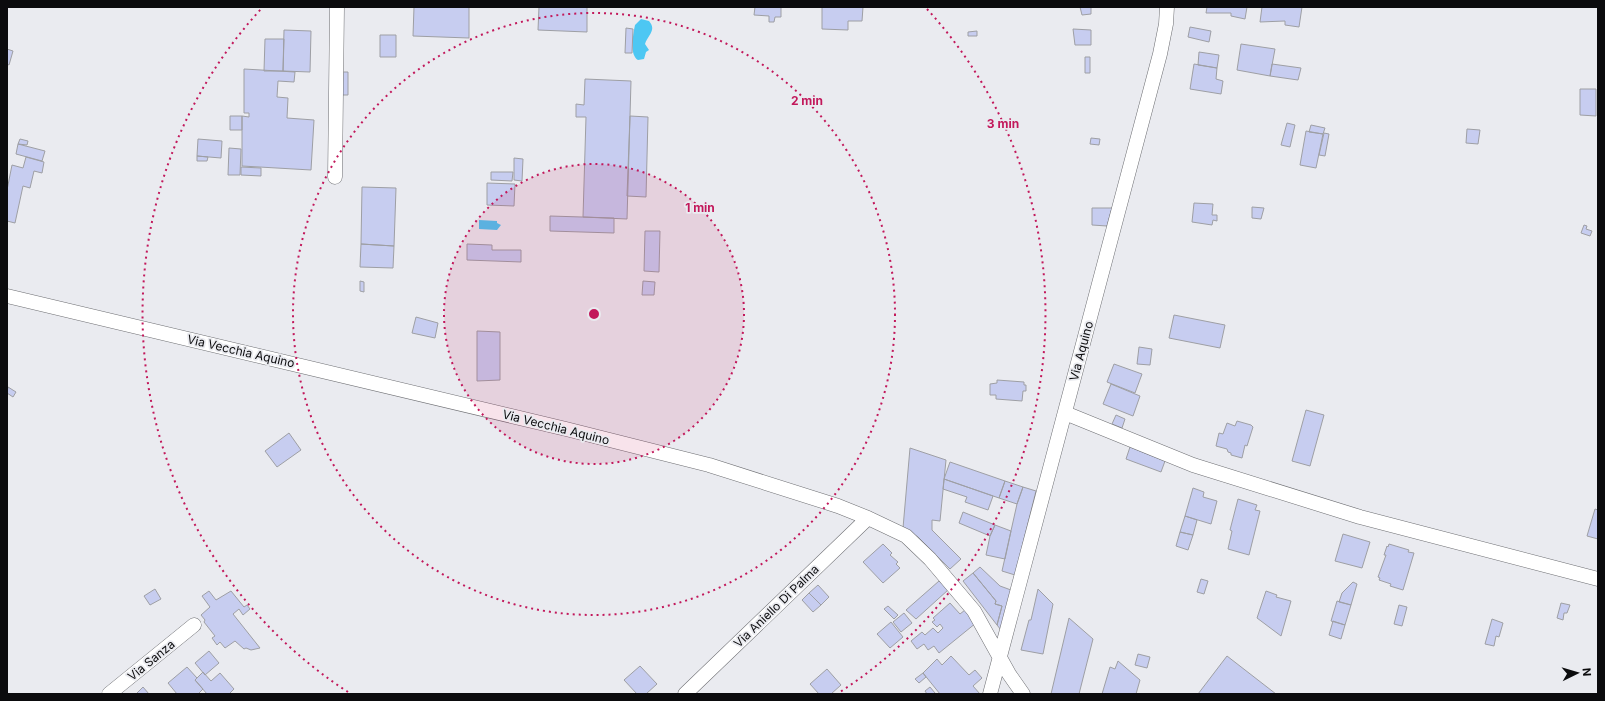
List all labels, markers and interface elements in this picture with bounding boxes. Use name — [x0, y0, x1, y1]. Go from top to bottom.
text: 2 min — [791, 93, 823, 108]
text: 3 min — [987, 116, 1019, 131]
text: 1 min — [685, 200, 715, 215]
centre of rings — [587, 307, 601, 321]
street label: Via Aquino — [1066, 319, 1096, 383]
street label: Via Vecchia Aquino — [186, 331, 296, 371]
street label: Via Vecchia Aquino — [501, 406, 611, 448]
street label: Via Aniello Di Palma — [730, 562, 822, 650]
street label: Via Sanza — [124, 636, 178, 684]
north arrow — [1557, 653, 1597, 693]
text: N — [1580, 667, 1594, 677]

